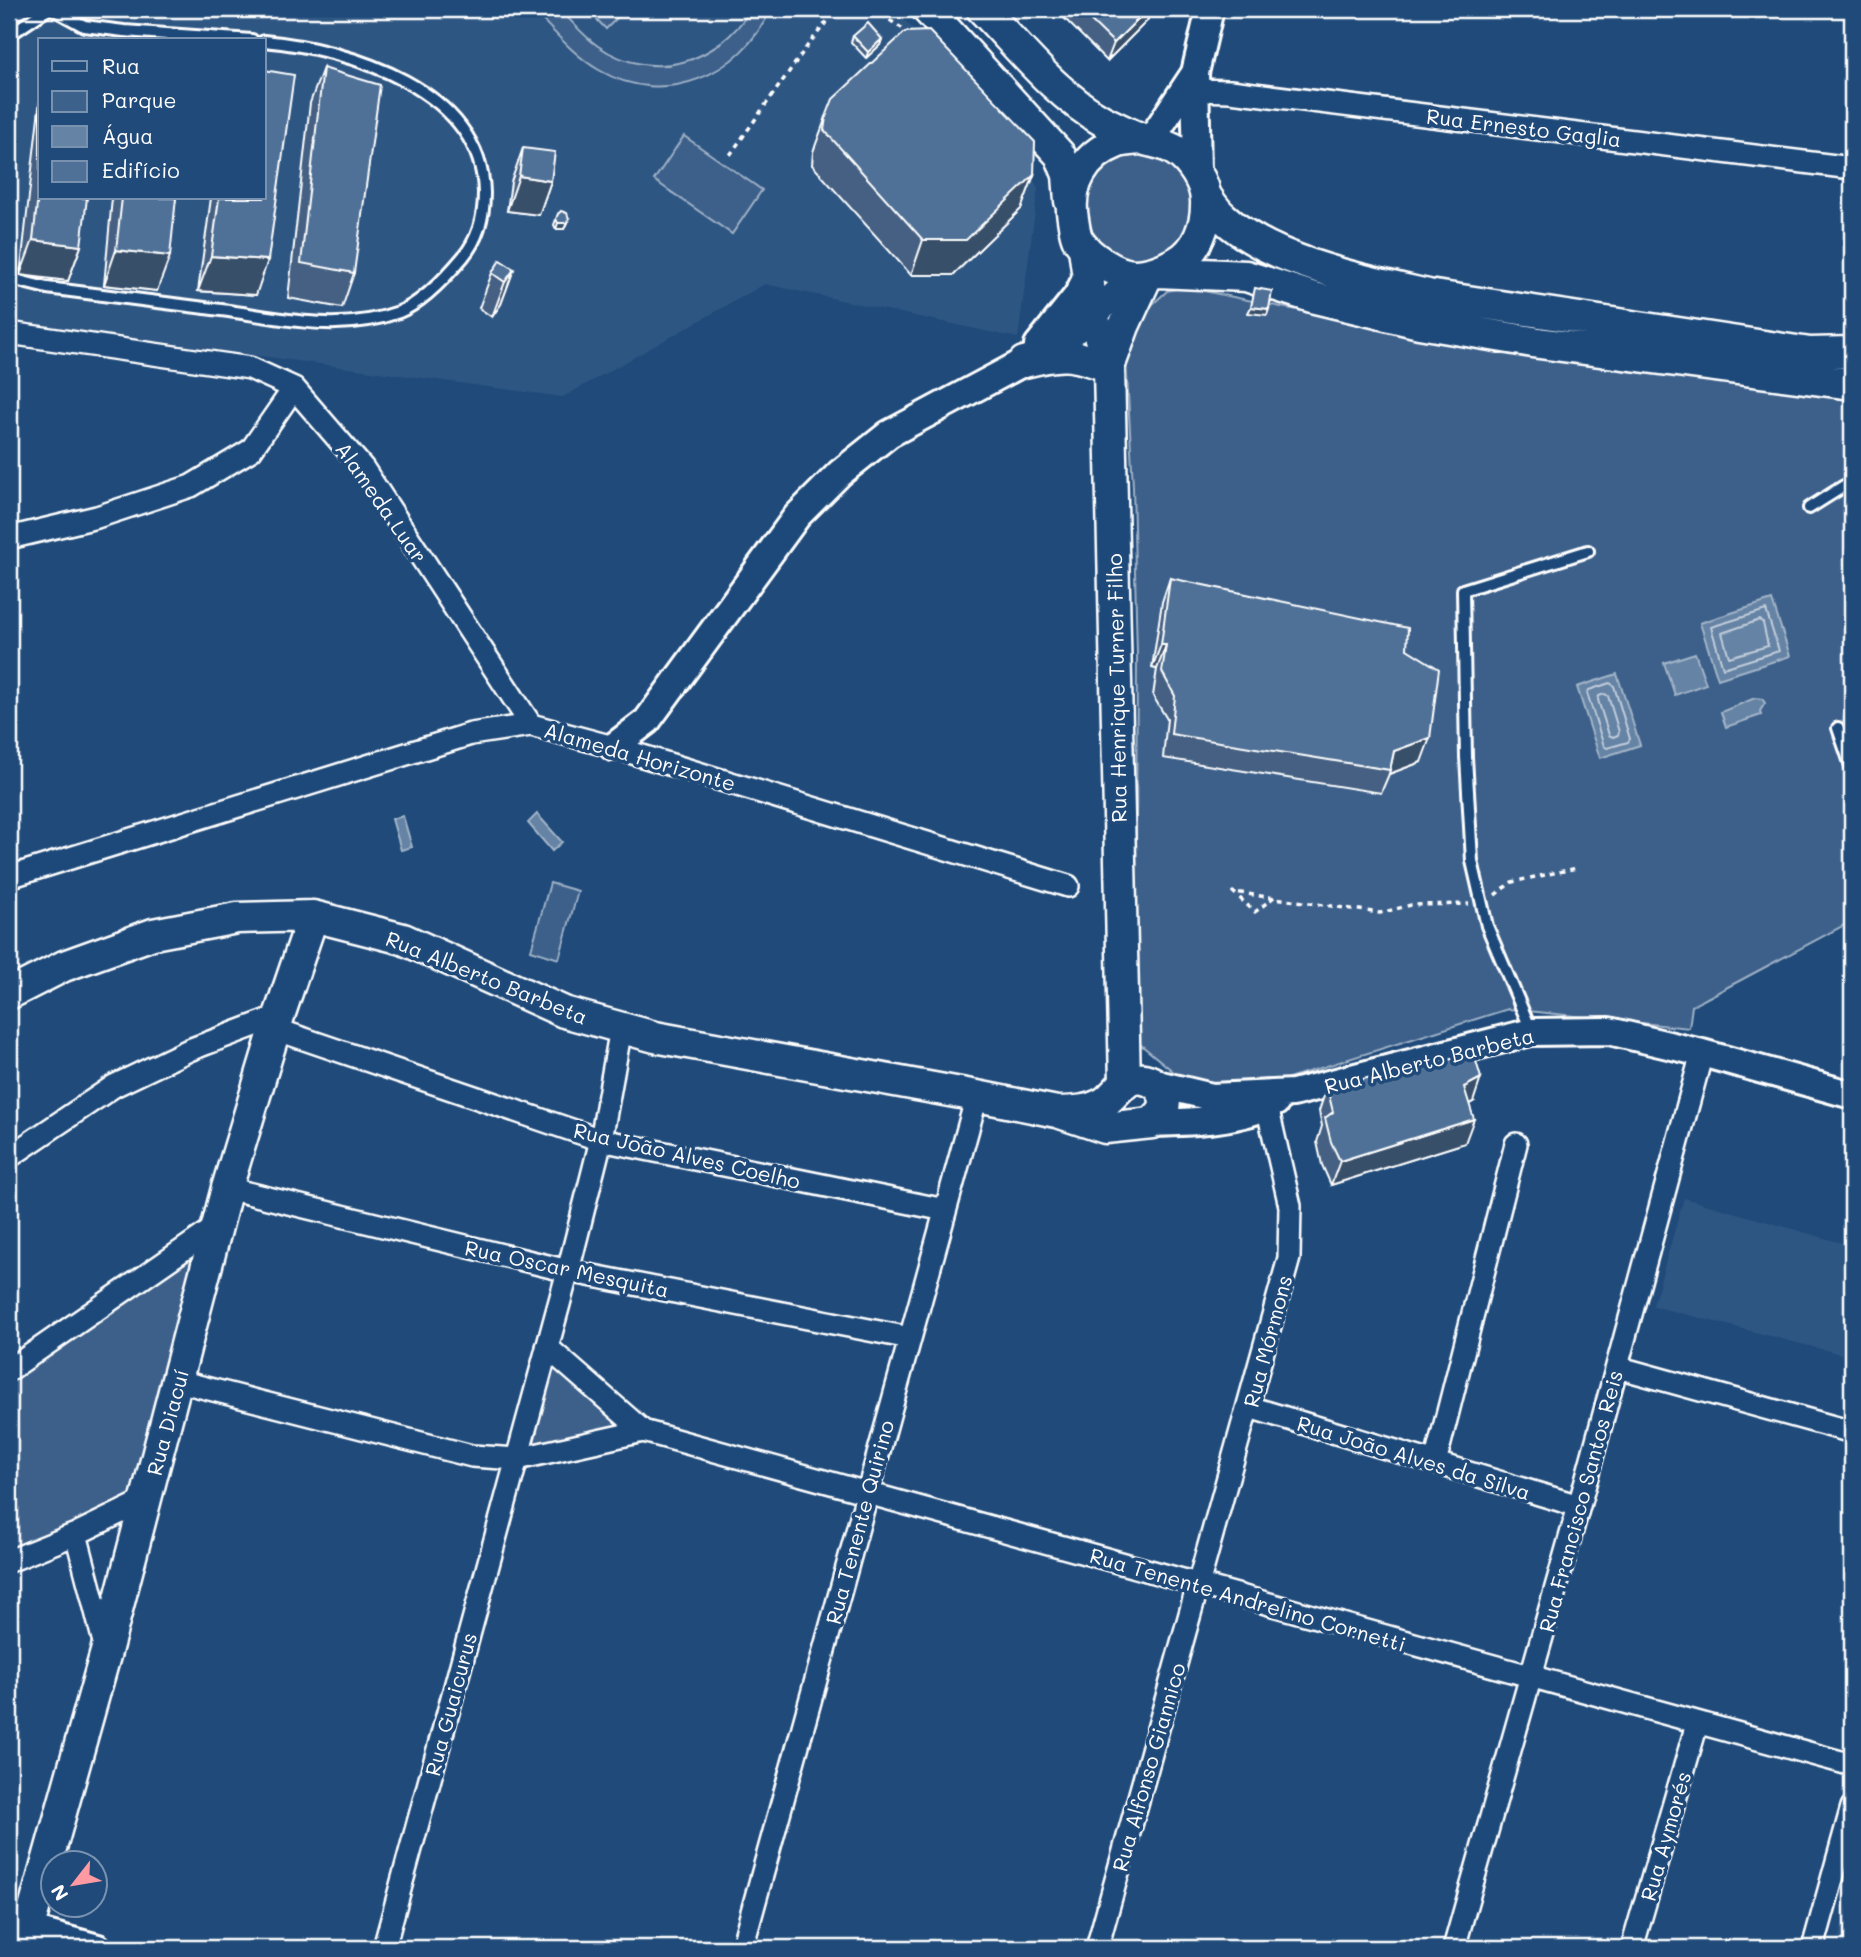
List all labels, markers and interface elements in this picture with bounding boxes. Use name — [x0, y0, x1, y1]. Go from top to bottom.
legend — [38, 38, 266, 200]
text: Rua — [102, 52, 140, 79]
text: Parque — [102, 86, 176, 113]
street label: Rua Ernesto Gaglia — [1425, 102, 1623, 152]
text: Água — [102, 122, 153, 149]
text: Edifício — [102, 156, 180, 183]
street label: Alameda Luar — [330, 436, 434, 568]
street label: Rua Henrique Turner Filho — [1100, 553, 1132, 823]
street label: Alameda Horizonte — [541, 716, 739, 796]
street label: Rua Alberto Barbeta — [382, 924, 592, 1030]
street label: Rua Alberto Barbeta — [1321, 1021, 1537, 1099]
street label: Rua João Alves Coelho — [571, 1116, 803, 1194]
street label: Rua Oscar Mesquita — [463, 1233, 671, 1303]
street label: Rua Mórmons — [1236, 1272, 1298, 1410]
street label: Rua Diacuí — [140, 1366, 194, 1478]
street label: Rua Francisco Santos Reis — [1532, 1367, 1628, 1635]
street label: Rua João Alves da Silva — [1294, 1409, 1534, 1505]
street label: Rua Tenente Quirino — [819, 1417, 899, 1627]
street label: Rua Tenente Andrelino Cornetti — [1087, 1541, 1409, 1657]
street label: Rua Guaicurus — [418, 1629, 482, 1779]
street label: Rua Alfonso Giannico — [1105, 1660, 1191, 1874]
street label: Rua Aymorés — [1634, 1768, 1696, 1904]
north arrow — [38, 1848, 108, 1918]
text: N — [45, 1880, 73, 1906]

